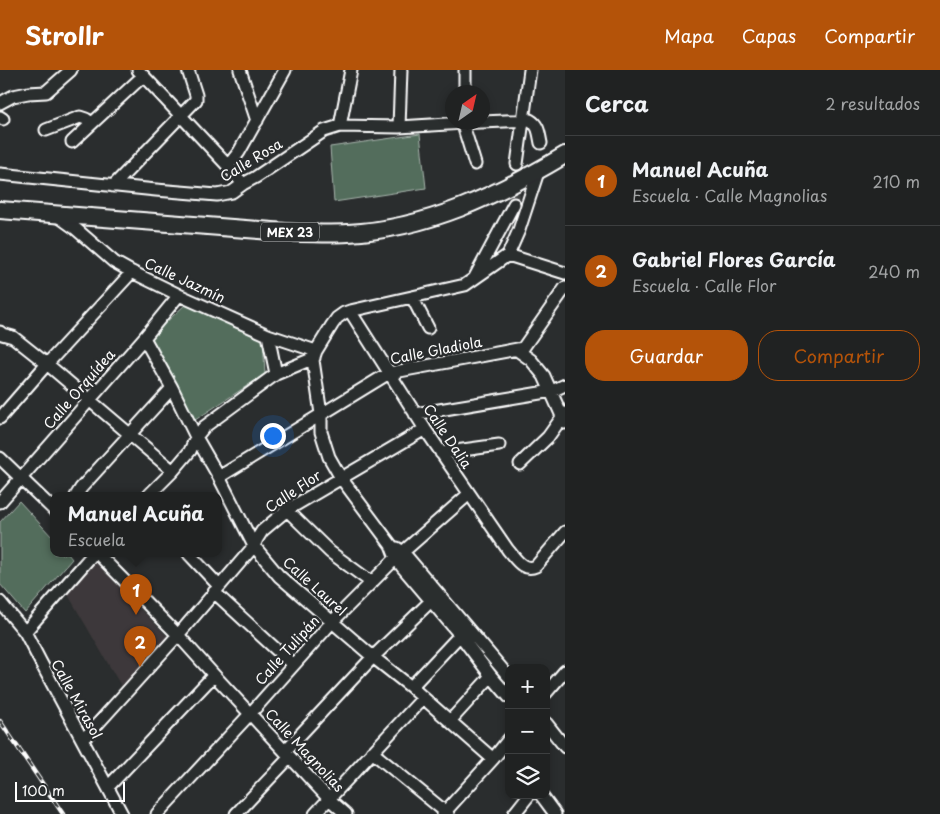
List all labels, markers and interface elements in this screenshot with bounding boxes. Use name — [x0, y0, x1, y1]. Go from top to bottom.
text: Strollr — [25, 17, 104, 53]
text: Mapa — [664, 22, 714, 49]
text: Capas — [742, 22, 796, 49]
text: Compartir — [824, 22, 915, 49]
north arrow — [445, 85, 490, 130]
text: Cerca — [585, 87, 649, 119]
text: 2 resultados — [826, 91, 920, 115]
street label: Calle Rosa — [216, 133, 286, 187]
text: Manuel Acuña — [632, 155, 768, 183]
text: 1 — [597, 169, 605, 193]
text: 210 m — [872, 169, 920, 193]
text: Escuela · Calle Magnolias — [632, 183, 827, 207]
road number: MEX 23 — [261, 222, 319, 242]
text: Gabriel Flores García — [632, 245, 836, 273]
street label: Calle Jazmín — [141, 252, 229, 308]
text: 2 — [595, 259, 607, 283]
text: 240 m — [868, 259, 920, 283]
text: Escuela · Calle Flor — [632, 273, 776, 297]
button: Guardar — [585, 330, 748, 381]
button: Compartir — [758, 330, 920, 381]
street label: Calle Gladiola — [388, 331, 484, 369]
street label: Calle Orquídea — [38, 344, 120, 434]
street label: Calle Dalia — [419, 399, 478, 473]
your location — [260, 423, 286, 449]
street label: Calle Flor — [261, 464, 325, 517]
popup — [50, 492, 222, 557]
text: Manuel Acuña — [68, 499, 204, 527]
text: Escuela — [68, 527, 125, 551]
street label: Calle Laurel — [278, 552, 352, 620]
pin: 1 — [120, 574, 152, 615]
street label: Calle Tulipán — [250, 610, 324, 690]
pin: 2 — [124, 626, 156, 667]
street label: Calle Mirasol — [46, 655, 108, 743]
map controls — [505, 664, 550, 799]
button: + — [505, 664, 550, 709]
street label: Calle Magnolias — [261, 704, 349, 796]
button: − — [505, 709, 550, 754]
button: layers — [505, 754, 550, 799]
scale bar — [15, 779, 125, 802]
text: 100 m — [22, 780, 65, 801]

